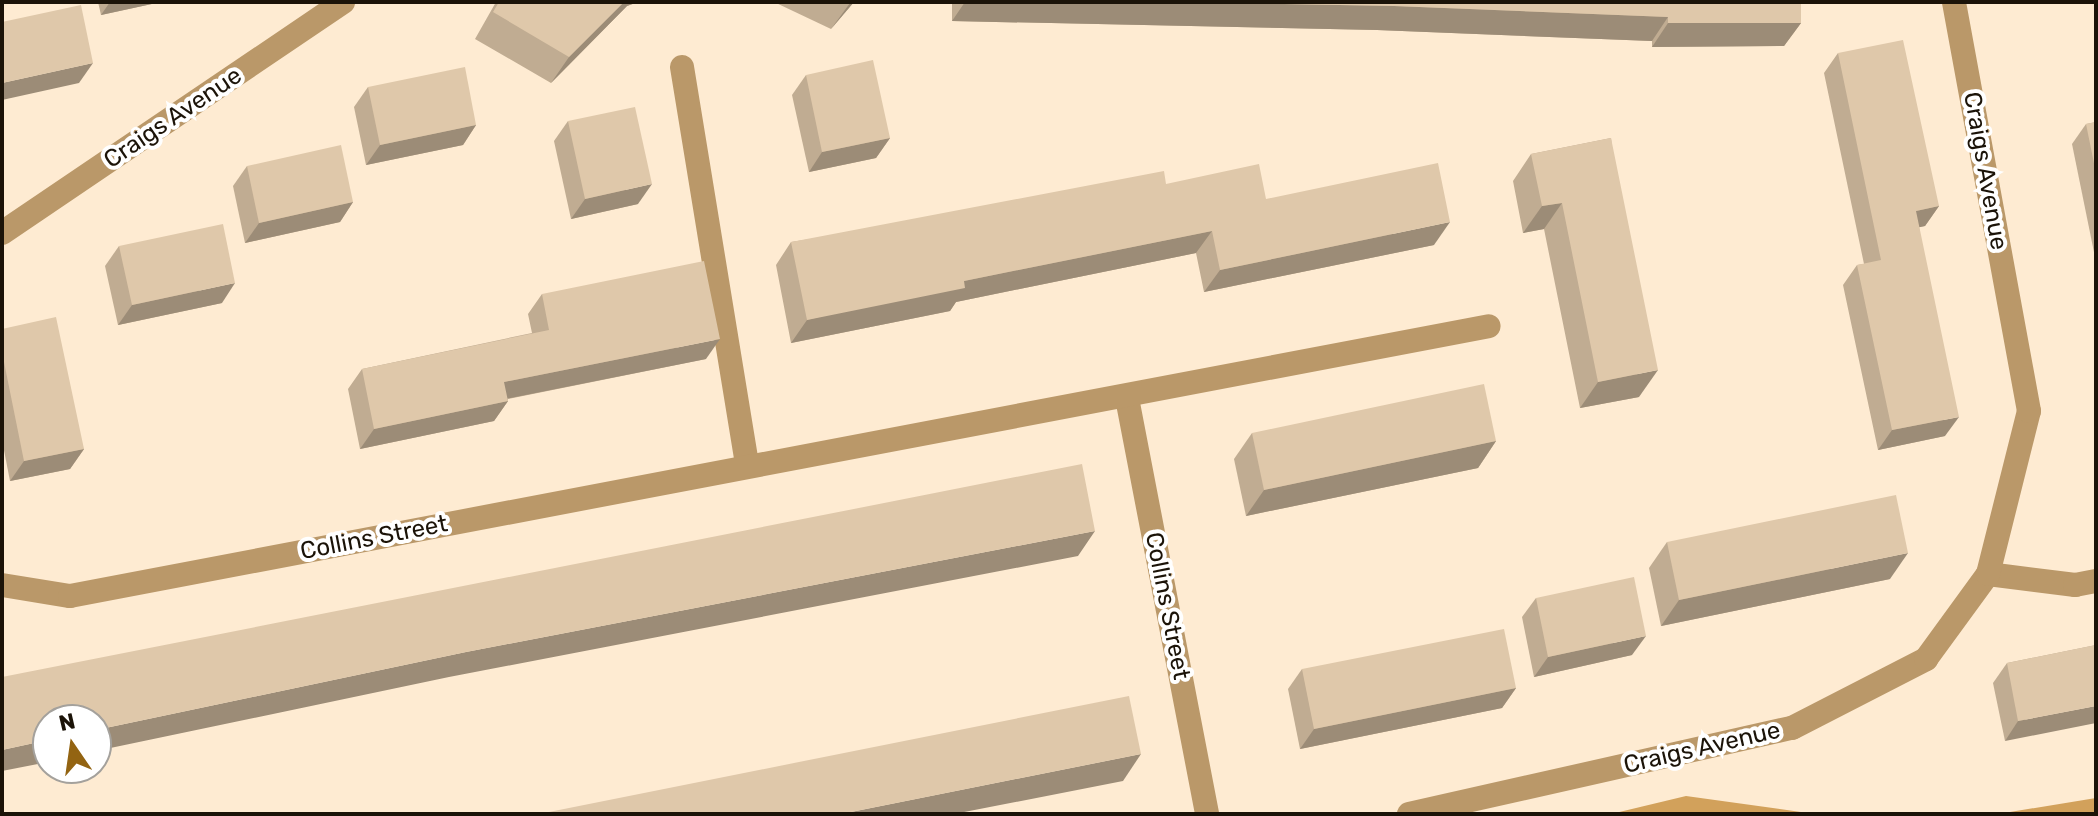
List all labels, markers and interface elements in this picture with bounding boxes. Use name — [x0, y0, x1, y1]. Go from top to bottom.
street label: Craigs Avenue — [98, 61, 248, 175]
street label: Craigs Avenue — [1957, 89, 2013, 253]
street label: Collins Street — [298, 510, 450, 566]
street label: Collins Street — [1139, 530, 1195, 682]
north arrow — [32, 704, 112, 784]
text: N — [56, 707, 78, 737]
street label: Craigs Avenue — [1621, 716, 1783, 780]

